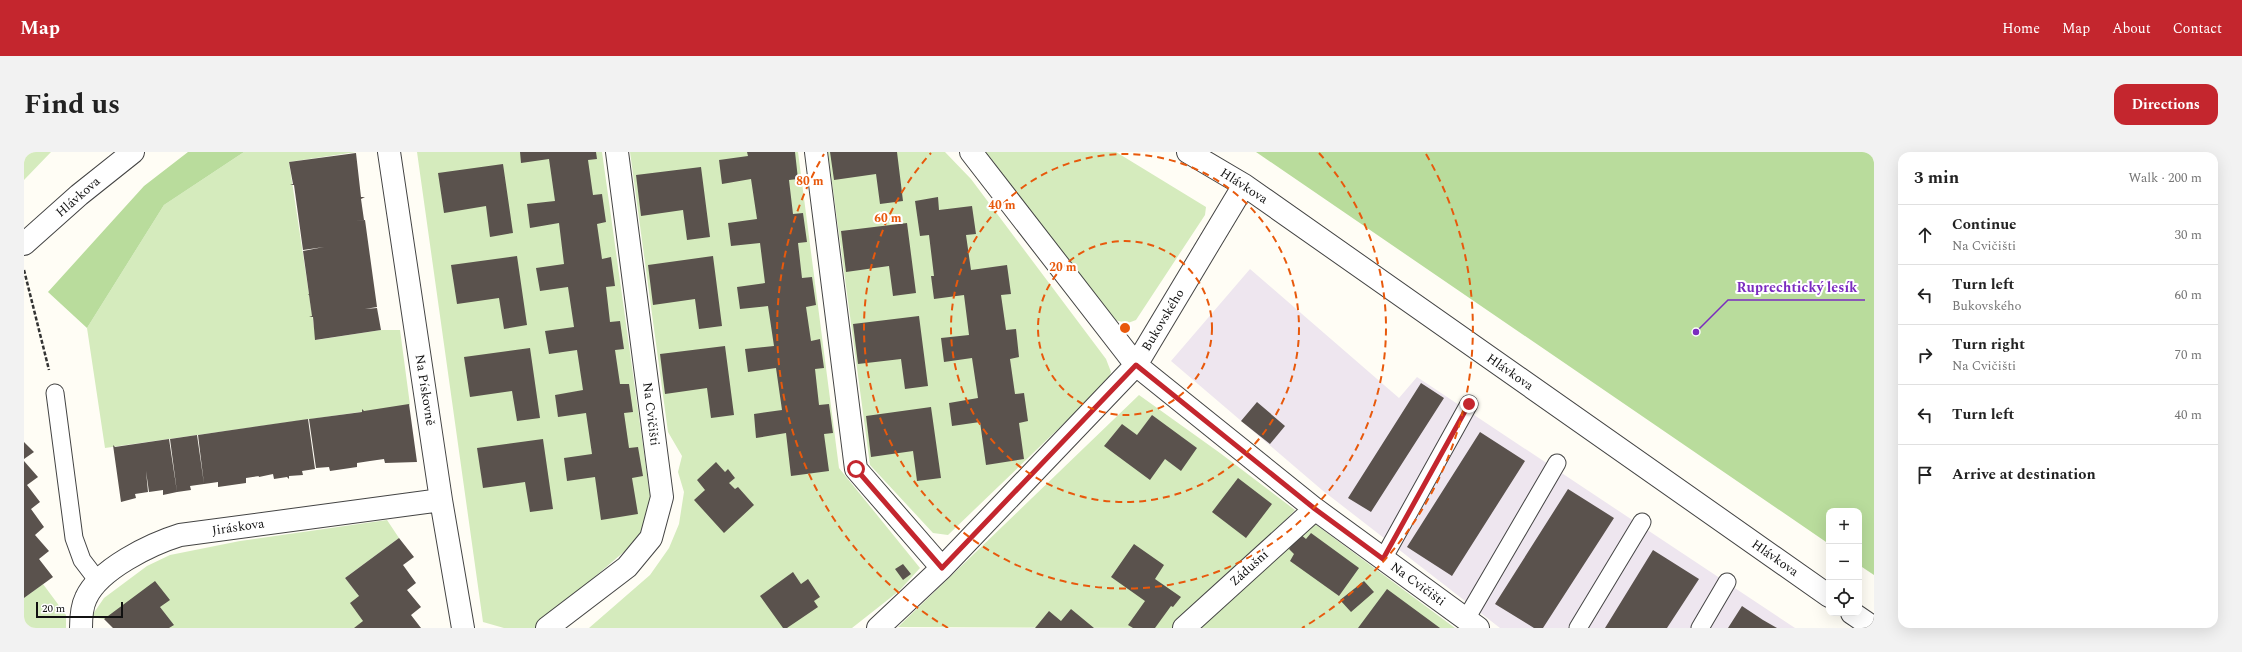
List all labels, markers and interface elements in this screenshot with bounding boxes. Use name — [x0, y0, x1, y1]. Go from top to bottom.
text: Map — [20, 14, 60, 43]
text: Home — [2002, 18, 2040, 39]
text: Map — [2062, 18, 2090, 39]
text: About — [2112, 18, 2151, 39]
text: Contact — [2173, 18, 2222, 39]
text: Find us — [24, 83, 120, 126]
button: Directions — [2114, 84, 2218, 125]
street label: Hlávkova — [1216, 163, 1272, 209]
text: 3 min — [1914, 165, 1959, 191]
text: Walk · 200 m — [2128, 168, 2202, 188]
street label: Hlávkova — [51, 171, 105, 222]
text: 80 m — [796, 172, 824, 191]
text: 40 m — [988, 196, 1016, 215]
text: 60 m — [874, 209, 902, 228]
text: Continue — [1952, 213, 2017, 236]
icon: ahead — [1914, 224, 1936, 246]
text: 30 m — [2175, 225, 2202, 245]
text: Na Cvičišti — [1952, 236, 2016, 256]
text: 20 m — [1049, 258, 1077, 277]
text: Turn left — [1952, 273, 2014, 296]
callout: Ruprechtický lesík — [1728, 274, 1865, 300]
text: Ruprechtický lesík — [1736, 277, 1858, 298]
icon: left — [1914, 284, 1936, 306]
street label: Bukovského — [1137, 285, 1189, 355]
text: 60 m — [2175, 285, 2202, 305]
text: Bukovského — [1952, 296, 2022, 316]
centre of rings — [1118, 321, 1132, 335]
text: Turn right — [1952, 333, 2025, 356]
icon: right — [1914, 344, 1936, 366]
text: 70 m — [2175, 345, 2202, 365]
street label: Hlávkova — [1482, 348, 1538, 396]
street label: Na Pískovně — [409, 353, 441, 427]
text: Na Cvičišti — [1952, 356, 2016, 376]
street label: Na Cvičišti — [637, 381, 665, 447]
route end — [1460, 395, 1478, 413]
text: Turn left — [1952, 403, 2014, 426]
icon: left — [1914, 404, 1936, 426]
text: 40 m — [2175, 405, 2202, 425]
route start — [847, 460, 865, 478]
text: Arrive at destination — [1952, 463, 2096, 486]
icon: arrive — [1914, 464, 1936, 486]
map controls — [1826, 508, 1862, 616]
button: + — [1826, 508, 1862, 544]
street label: Jiráskova — [210, 513, 266, 541]
street label: Hlávkova — [1747, 534, 1803, 582]
street label: Zádušní — [1225, 544, 1274, 591]
button: − — [1826, 544, 1862, 580]
street label: Na Cvičišti — [1386, 557, 1450, 611]
button: locate — [1826, 580, 1862, 616]
scale bar — [36, 600, 123, 619]
text: 20 m — [42, 600, 65, 617]

